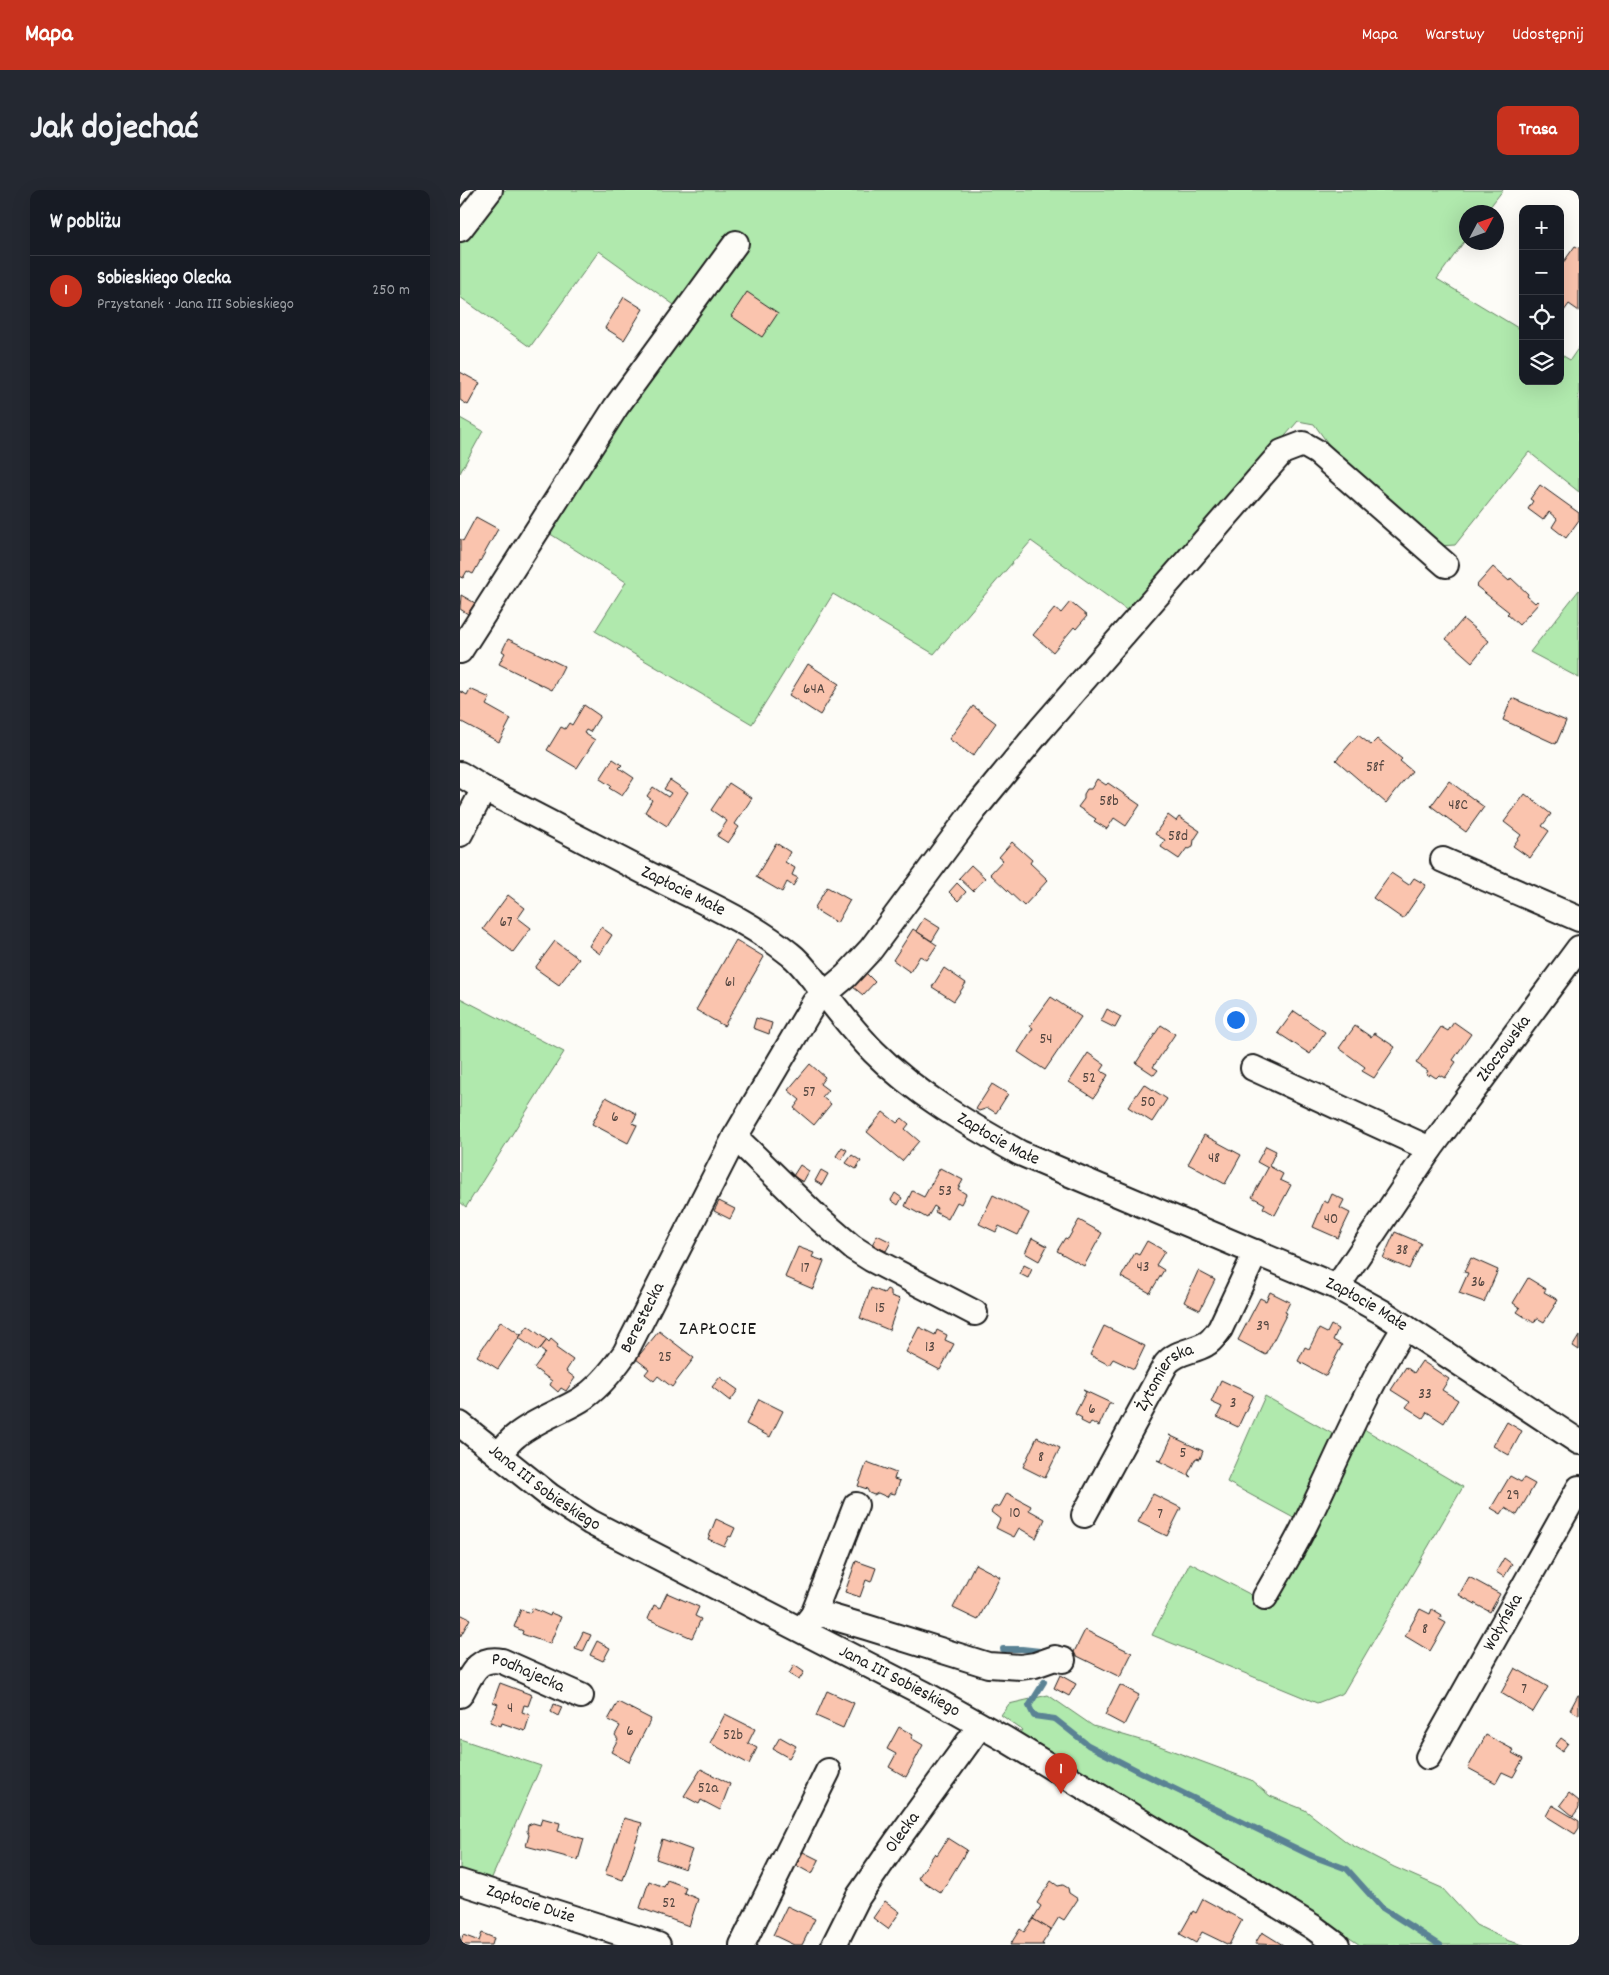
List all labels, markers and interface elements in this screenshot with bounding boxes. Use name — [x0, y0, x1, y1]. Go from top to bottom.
text: Mapa — [25, 18, 73, 52]
text: Mapa — [1362, 23, 1398, 48]
text: Warstwy — [1426, 23, 1484, 48]
text: Udostępnij — [1512, 23, 1584, 48]
text: Jak dojechać — [30, 105, 199, 155]
button: Trasa — [1497, 106, 1579, 155]
north arrow — [1459, 205, 1504, 250]
map controls — [1519, 205, 1564, 385]
button: + — [1519, 205, 1564, 250]
text: W pobliżu — [50, 208, 121, 238]
button: − — [1519, 250, 1564, 295]
text: Sobieskiego Olecka — [97, 266, 231, 293]
text: 1 — [64, 279, 68, 302]
text: 250 m — [372, 279, 410, 302]
text: Przystanek · Jana III Sobieskiego — [97, 293, 294, 316]
button: locate — [1519, 295, 1564, 340]
button: layers — [1519, 340, 1564, 385]
house number: 64A — [803, 679, 825, 701]
house number: 58f — [1366, 757, 1385, 779]
house number: 58b — [1099, 791, 1119, 813]
house number: 48C — [1448, 795, 1468, 817]
house number: 58d — [1168, 826, 1188, 848]
street label: Zapłocie Małe — [636, 860, 730, 923]
house number: 67 — [499, 912, 513, 934]
house number: 61 — [725, 972, 735, 994]
your location — [1223, 1007, 1249, 1033]
street label: Złoczowska — [1471, 1010, 1538, 1088]
house number: 54 — [1039, 1029, 1053, 1051]
house number: 52 — [1082, 1068, 1096, 1090]
house number: 57 — [803, 1082, 816, 1104]
house number: 50 — [1140, 1092, 1156, 1114]
street label: Zapłocie Małe — [952, 1106, 1043, 1172]
house number: 6 — [611, 1107, 619, 1129]
house number: 48 — [1208, 1148, 1220, 1170]
house number: 53 — [938, 1181, 952, 1203]
house number: 40 — [1324, 1209, 1338, 1231]
house number: 38 — [1396, 1240, 1408, 1262]
house number: 43 — [1137, 1257, 1149, 1279]
house number: 17 — [800, 1258, 810, 1280]
street label: Zapłocie Małe — [1321, 1271, 1413, 1338]
house number: 36 — [1471, 1272, 1485, 1294]
street label: Berestecka — [614, 1278, 672, 1358]
house number: 15 — [875, 1298, 885, 1320]
house number: 39 — [1256, 1316, 1270, 1338]
district label: ZAPŁOCIE — [679, 1317, 757, 1344]
house number: 13 — [925, 1337, 935, 1359]
street label: Żytomierska — [1130, 1337, 1197, 1416]
house number: 25 — [658, 1347, 672, 1369]
house number: 33 — [1418, 1384, 1432, 1406]
house number: 3 — [1230, 1393, 1236, 1415]
house number: 6 — [1088, 1399, 1096, 1421]
street label: Jana III Sobieskiego — [483, 1439, 605, 1538]
house number: 5 — [1180, 1443, 1187, 1465]
house number: 8 — [1038, 1447, 1044, 1469]
house number: 29 — [1506, 1485, 1520, 1507]
house number: 10 — [1009, 1503, 1021, 1525]
house number: 7 — [1157, 1504, 1163, 1526]
street label: Wołyńska — [1477, 1589, 1530, 1656]
house number: 8 — [1422, 1619, 1428, 1641]
street label: Jana III Sobieskiego — [834, 1639, 965, 1724]
street label: Podhajecka — [491, 1648, 569, 1700]
house number: 7 — [1521, 1679, 1527, 1701]
house number: 4 — [507, 1698, 513, 1720]
house number: 6 — [626, 1721, 634, 1743]
house number: 52b — [723, 1725, 743, 1747]
pin: 1 — [1045, 1753, 1077, 1794]
house number: 52a — [698, 1778, 719, 1800]
street label: Olecka — [879, 1806, 927, 1858]
street label: Zapłocie Duże — [483, 1879, 578, 1930]
house number: 52 — [662, 1893, 676, 1915]

